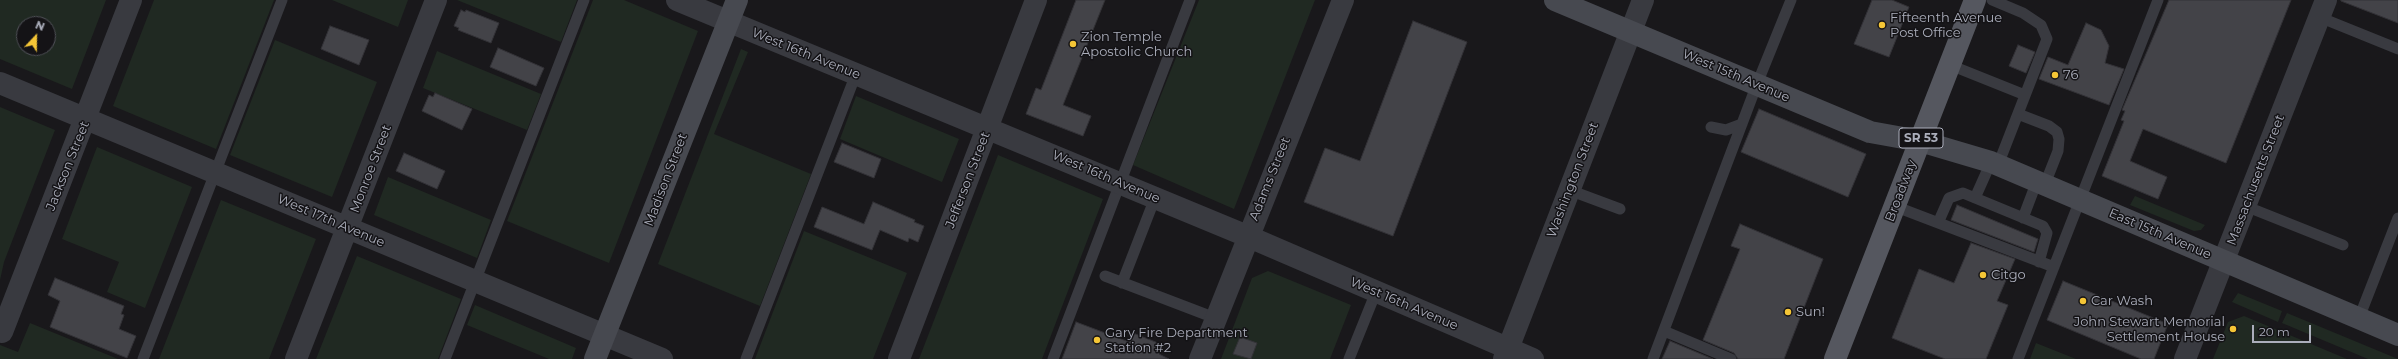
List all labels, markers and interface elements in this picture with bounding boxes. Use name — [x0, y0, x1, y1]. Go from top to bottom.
place label: Fifteenth Avenue Post Office — [1890, 10, 2002, 41]
north arrow — [16, 16, 56, 56]
text: N — [33, 18, 47, 34]
marker: Fifteenth Avenue Post Office — [1877, 20, 1887, 30]
street label: West 16th Avenue — [749, 25, 863, 83]
place label: Zion Temple Apostolic Church — [1081, 29, 1192, 60]
marker: Zion Temple Apostolic Church — [1068, 39, 1078, 49]
street label: West 15th Avenue — [1680, 46, 1792, 106]
place label: 76 — [2063, 67, 2078, 83]
marker: 76 — [2050, 70, 2060, 80]
street label: Massachusetts Street — [2224, 112, 2288, 248]
street label: Jackson Street — [43, 119, 93, 213]
street label: Washington Street — [1544, 120, 1602, 240]
street label: Monroe Street — [347, 123, 395, 215]
road number: SR 53 — [1899, 128, 1943, 148]
street label: Jefferson Street — [942, 130, 994, 230]
street label: Madison Street — [641, 131, 691, 229]
street label: Adams Street — [1246, 135, 1294, 223]
street label: West 16th Avenue — [1050, 147, 1162, 207]
street label: Broadway — [1882, 158, 1920, 224]
street label: West 17th Avenue — [275, 191, 387, 251]
street label: East 15th Avenue — [2106, 205, 2214, 263]
place label: Citgo — [1991, 267, 2026, 283]
marker: Citgo — [1978, 270, 1988, 280]
street label: West 16th Avenue — [1348, 274, 1460, 334]
place label: Car Wash — [2091, 293, 2153, 309]
marker: Car Wash — [2078, 296, 2088, 306]
place label: Sun! — [1796, 304, 1825, 320]
marker: Sun! — [1783, 307, 1793, 317]
place label: John Stewart Memorial Settlement House — [2074, 314, 2225, 345]
scale bar — [2254, 317, 2313, 343]
marker: John Stewart Memorial Settlement House — [2228, 324, 2238, 334]
text: 20 m — [2259, 324, 2290, 339]
place label: Gary Fire Department Station #2 — [1105, 325, 1248, 356]
marker: Gary Fire Department Station #2 — [1092, 335, 1102, 345]

